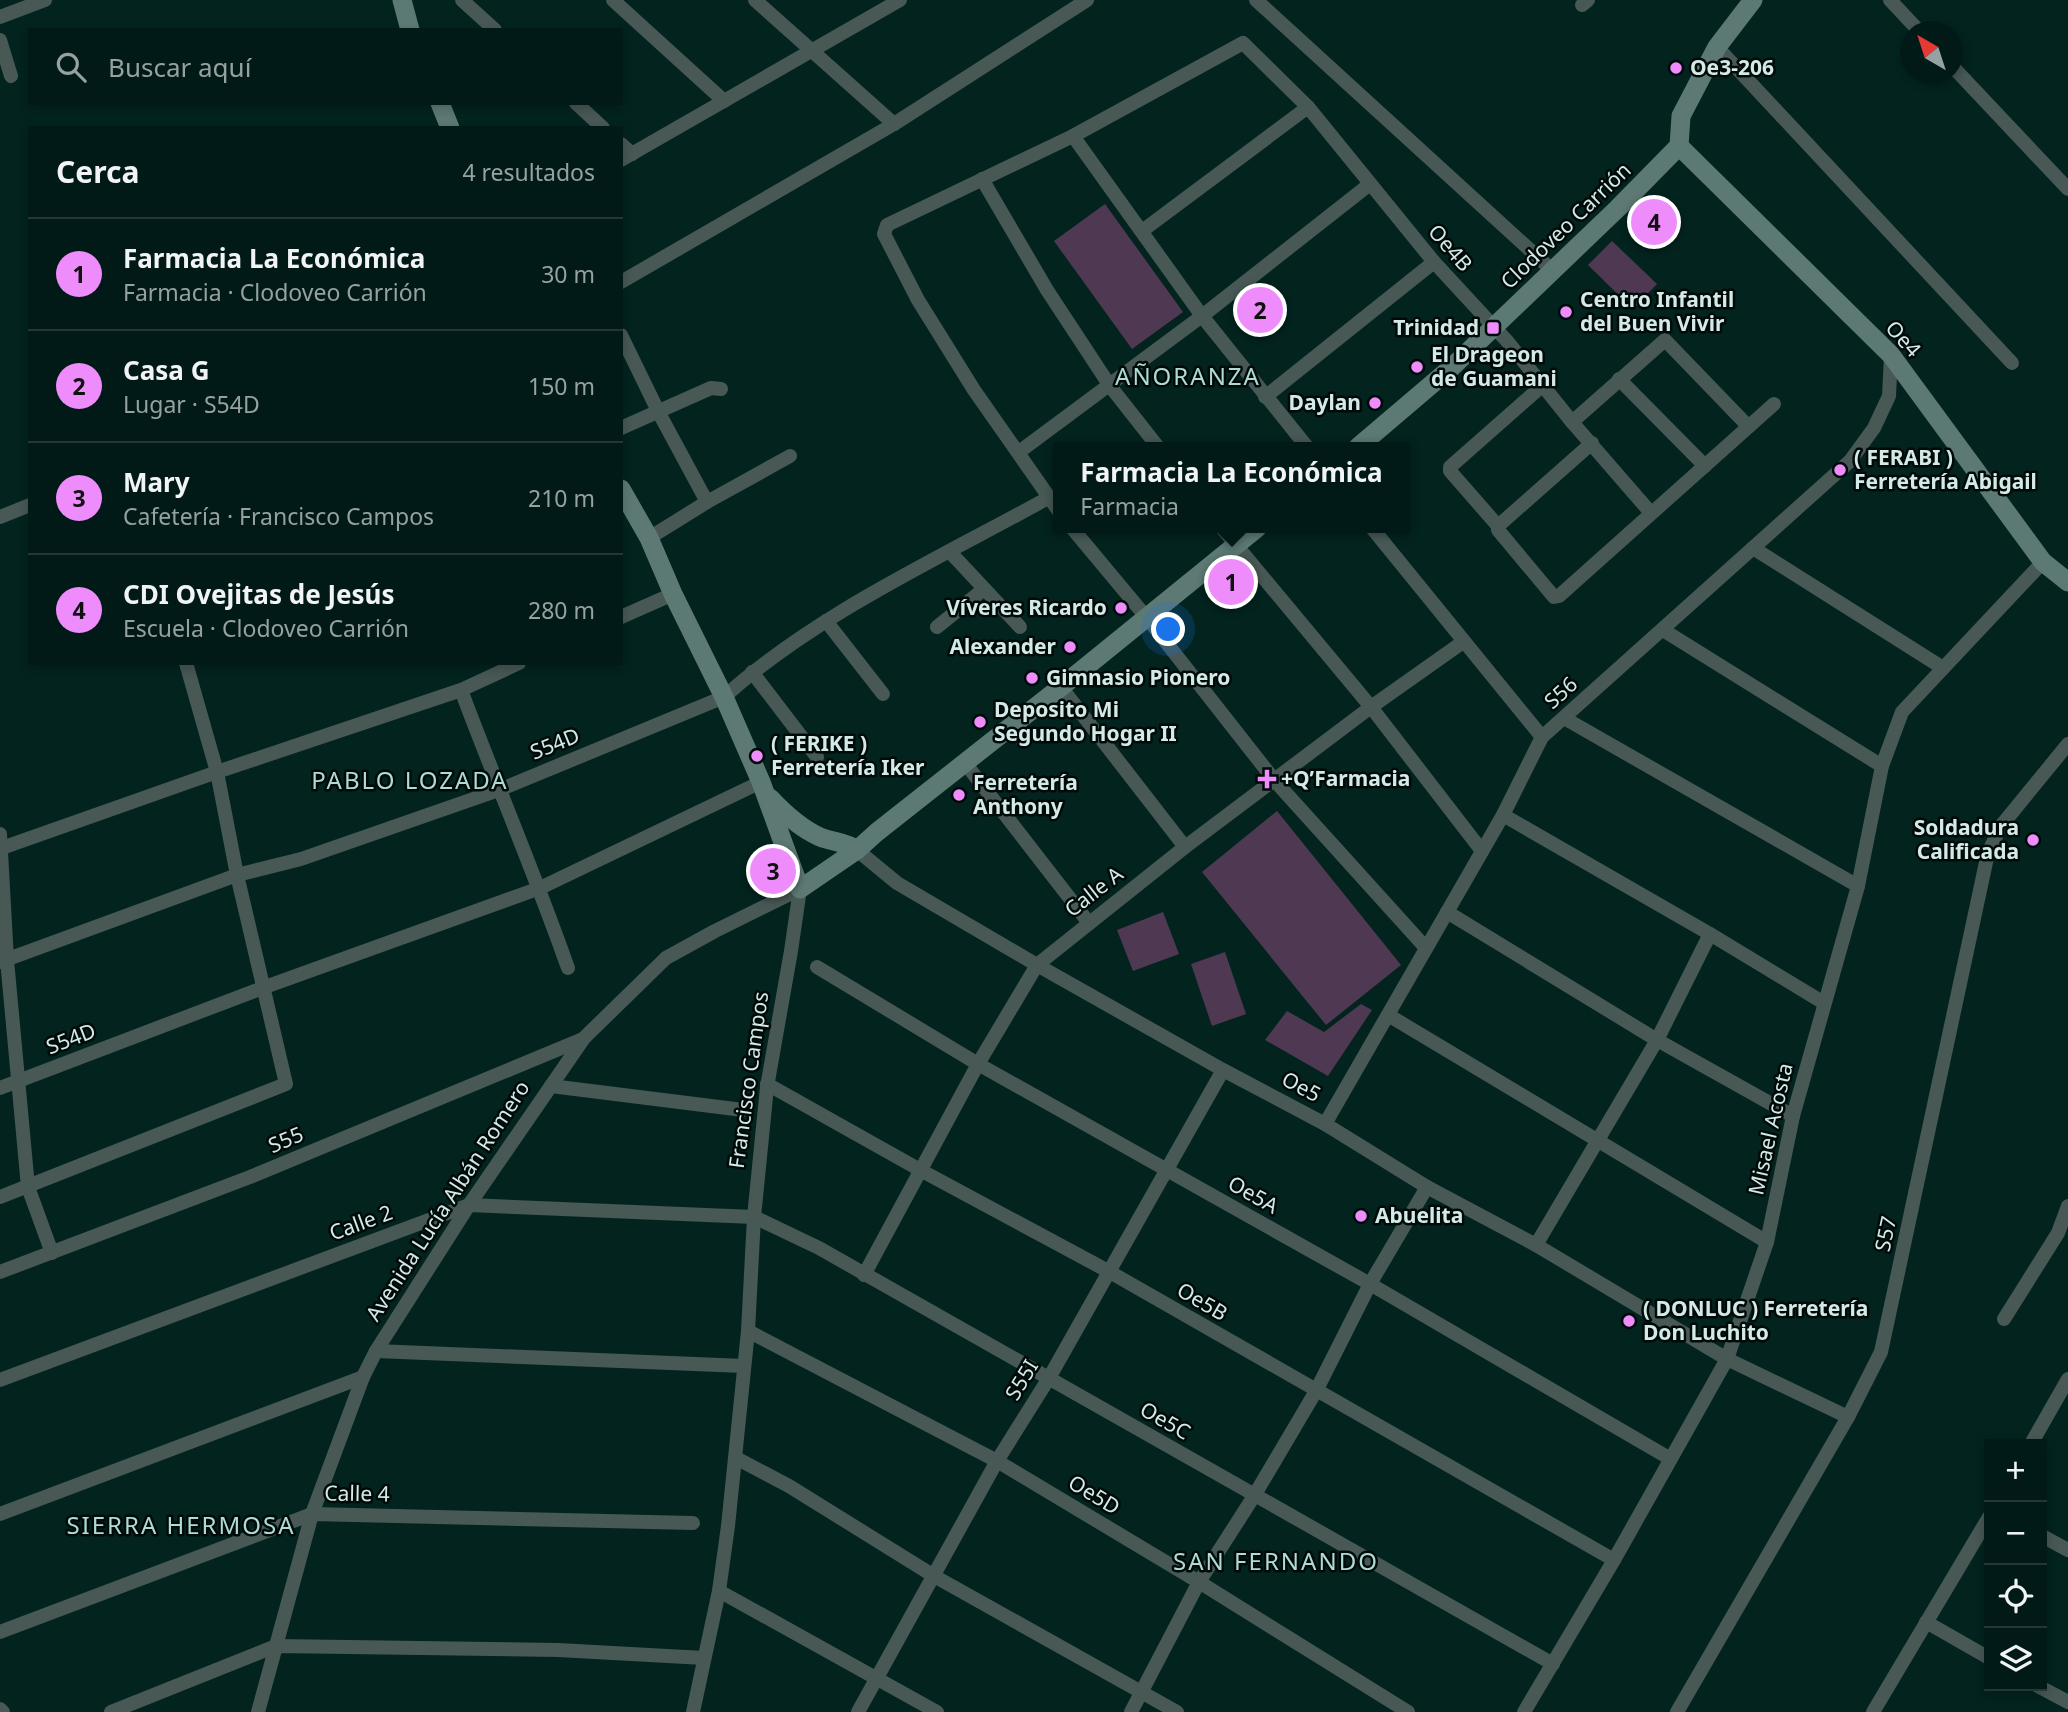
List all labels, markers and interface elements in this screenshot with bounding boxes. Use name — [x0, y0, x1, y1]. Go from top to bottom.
north arrow — [1900, 21, 1963, 84]
search box — [28, 28, 623, 105]
icon: search — [52, 48, 90, 86]
text: Buscar aquí — [108, 49, 251, 85]
place label: Oe3-206 — [1690, 53, 1774, 81]
marker: Oe3-206 — [1668, 60, 1684, 76]
text: Cerca — [56, 151, 139, 192]
text: 4 resultados — [462, 156, 595, 188]
street label: Clodoveo Carrión — [1494, 156, 1636, 295]
pin: 4 — [1631, 196, 1677, 248]
street label: Oe4B — [1423, 218, 1479, 277]
text: Farmacia La Económica — [123, 240, 425, 276]
text: 1 — [72, 258, 86, 290]
text: 30 m — [541, 258, 595, 290]
text: Farmacia · Clodoveo Carrión — [123, 276, 427, 308]
pin: 2 — [1237, 284, 1283, 336]
place label: Centro Infantil del Buen Vivir — [1580, 285, 1734, 337]
marker: Centro Infantil del Buen Vivir — [1558, 304, 1574, 320]
place label: Trinidad — [1393, 313, 1479, 341]
street label: Oe4 — [1880, 314, 1928, 363]
marker: Trinidad — [1485, 320, 1501, 336]
place label: El Drageon de Guamani — [1431, 340, 1557, 392]
text: Casa G — [123, 352, 209, 388]
district label: AÑORANZA — [1115, 359, 1261, 392]
marker: El Drageon de Guamani — [1409, 359, 1425, 375]
text: 2 — [72, 370, 86, 402]
text: 150 m — [528, 370, 595, 402]
text: Lugar · S54D — [123, 388, 260, 420]
place label: Daylan — [1289, 388, 1361, 416]
marker: Daylan — [1367, 395, 1383, 411]
popup — [1053, 442, 1410, 533]
place label: ( FERABI ) Ferretería Abigail — [1854, 443, 2037, 495]
text: Farmacia La Económica — [1080, 454, 1383, 490]
marker: ( FERABI ) Ferretería Abigail — [1832, 462, 1848, 478]
text: Mary — [123, 464, 190, 500]
text: 3 — [72, 482, 86, 514]
text: 210 m — [528, 482, 595, 514]
text: Farmacia — [1080, 490, 1179, 522]
text: Cafetería · Francisco Campos — [123, 500, 434, 532]
pin: 1 — [1208, 556, 1254, 608]
text: CDI Ovejitas de Jesús — [123, 576, 395, 612]
place label: Víveres Ricardo — [946, 593, 1107, 621]
text: 4 — [72, 594, 86, 626]
text: 280 m — [528, 594, 595, 626]
marker: Víveres Ricardo — [1113, 600, 1129, 616]
text: Escuela · Clodoveo Carrión — [123, 612, 409, 644]
your location — [1151, 612, 1185, 646]
place label: Alexander — [950, 632, 1057, 660]
marker: Alexander — [1062, 639, 1078, 655]
place label: Gimnasio Pionero — [1046, 663, 1230, 691]
marker: Gimnasio Pionero — [1024, 670, 1040, 686]
street label: S56 — [1538, 670, 1583, 715]
place label: Deposito Mi Segundo Hogar II — [994, 695, 1177, 747]
marker: Deposito Mi Segundo Hogar II — [972, 714, 988, 730]
street label: S54D — [526, 721, 583, 766]
place label: ( FERIKE ) Ferretería Iker — [771, 729, 925, 781]
marker: ( FERIKE ) Ferretería Iker — [749, 748, 765, 764]
district label: PABLO LOZADA — [311, 763, 509, 796]
place label: +Q’Farmacia — [1281, 764, 1410, 792]
place label: Ferretería Anthony — [973, 768, 1078, 820]
marker: +Q’Farmacia — [1259, 771, 1275, 787]
marker: Ferretería Anthony — [951, 787, 967, 803]
place label: Soldadura Calificada — [1914, 813, 2019, 865]
marker: Soldadura Calificada — [2025, 832, 2041, 848]
pin: 3 — [750, 845, 796, 897]
street label: Calle A — [1059, 859, 1129, 923]
street label: Francisco Campos — [722, 990, 774, 1170]
street label: S54D — [42, 1016, 99, 1060]
street label: Misael Acosta — [1741, 1060, 1799, 1198]
street label: Oe5 — [1277, 1064, 1326, 1108]
street label: Avenida Lucía Albán Romero — [359, 1075, 536, 1326]
street label: S55 — [264, 1119, 307, 1159]
street label: Oe5A — [1223, 1169, 1284, 1220]
street label: Calle 2 — [325, 1198, 396, 1246]
place label: Abuelita — [1375, 1201, 1463, 1229]
marker: Abuelita — [1353, 1208, 1369, 1224]
street label: S57 — [1868, 1213, 1902, 1254]
street label: Oe5B — [1172, 1276, 1233, 1327]
place label: ( DONLUC ) Ferretería Don Luchito — [1643, 1294, 1868, 1346]
marker: ( DONLUC ) Ferretería Don Luchito — [1621, 1313, 1637, 1329]
street label: S55I — [998, 1354, 1044, 1405]
street label: Oe5C — [1135, 1395, 1196, 1446]
map controls — [1984, 1439, 2047, 1691]
button: + — [1984, 1439, 2047, 1502]
street label: Oe5D — [1063, 1468, 1126, 1520]
street label: Calle 4 — [324, 1478, 390, 1508]
button: − — [1984, 1502, 2047, 1565]
district label: SIERRA HERMOSA — [66, 1508, 296, 1541]
district label: SAN FERNANDO — [1173, 1544, 1379, 1577]
button: locate — [1984, 1565, 2047, 1628]
button: layers — [1984, 1628, 2047, 1691]

